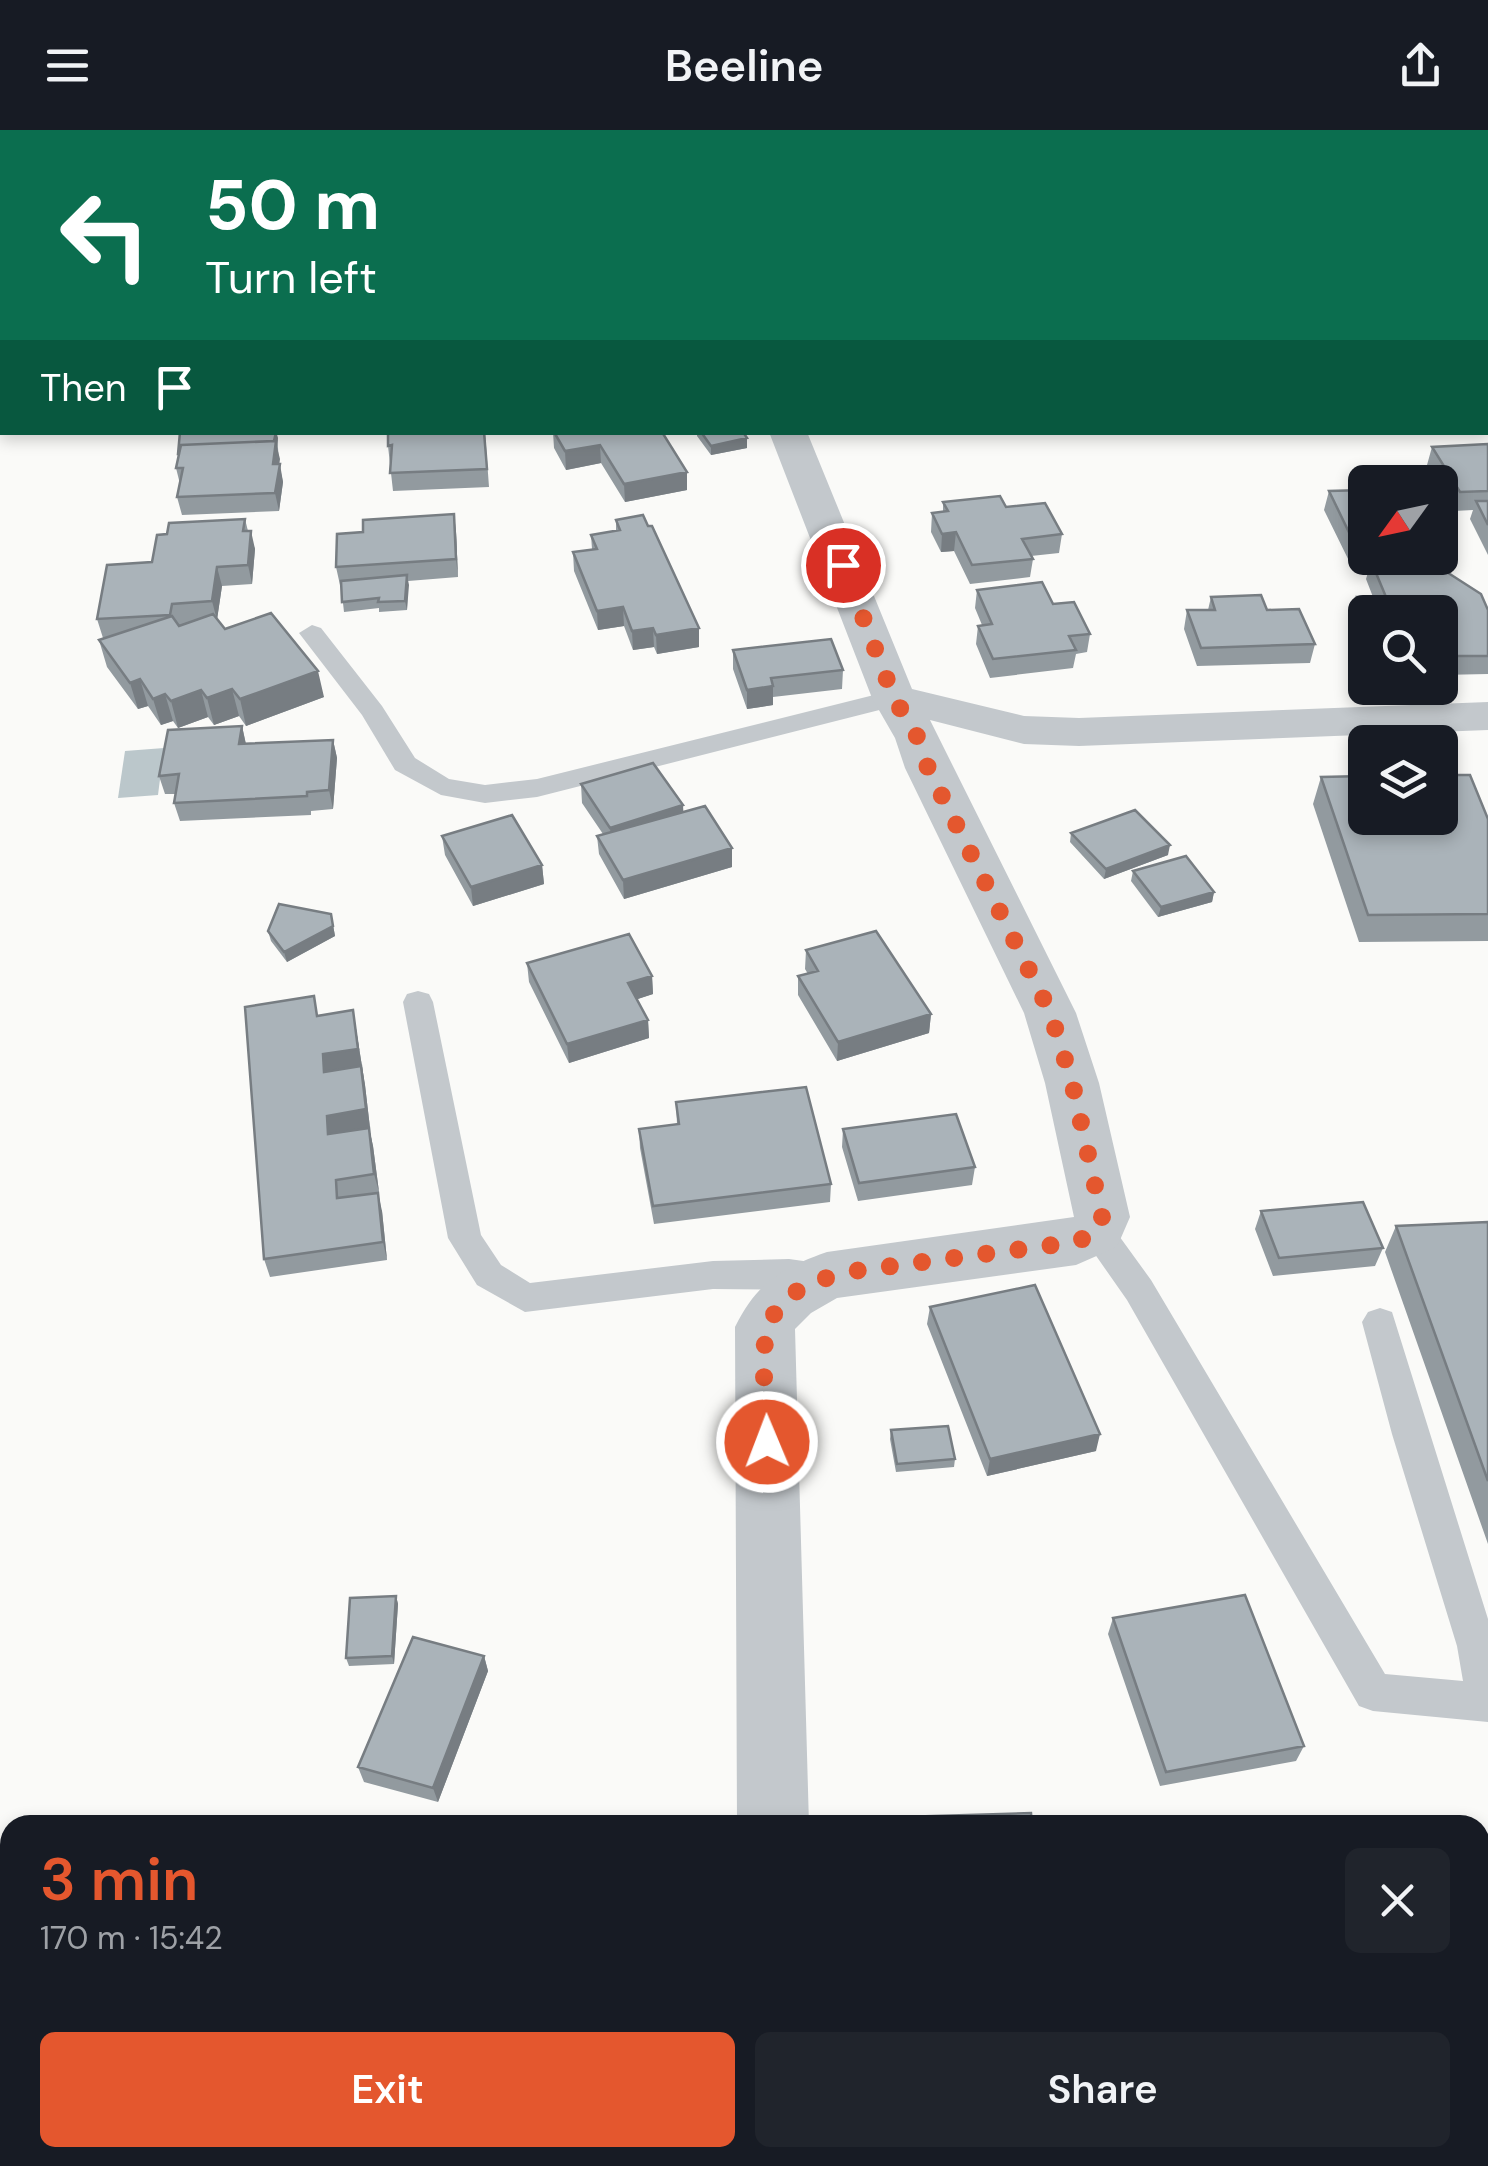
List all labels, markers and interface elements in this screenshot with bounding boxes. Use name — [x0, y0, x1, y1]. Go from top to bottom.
text: Beeline — [665, 36, 823, 95]
icon: menu — [40, 38, 95, 93]
icon: share — [1393, 38, 1448, 93]
text: 50 m — [205, 160, 380, 251]
icon: left — [40, 170, 170, 300]
text: Turn left — [205, 248, 377, 307]
icon: arrive — [147, 360, 202, 415]
text: Then — [40, 363, 127, 413]
north arrow — [1348, 465, 1458, 575]
map controls — [1348, 465, 1458, 835]
pin — [801, 523, 886, 608]
icon: arrive — [816, 538, 871, 593]
button: search — [1348, 595, 1458, 705]
button: layers — [1348, 725, 1458, 835]
position arrow — [715, 1390, 819, 1494]
text: 3 min — [40, 1840, 198, 1919]
button: close — [1345, 1848, 1450, 1953]
text: 170 m · 15:42 — [40, 1917, 223, 1959]
button: Exit — [40, 2032, 735, 2147]
button: Share — [755, 2032, 1450, 2147]

